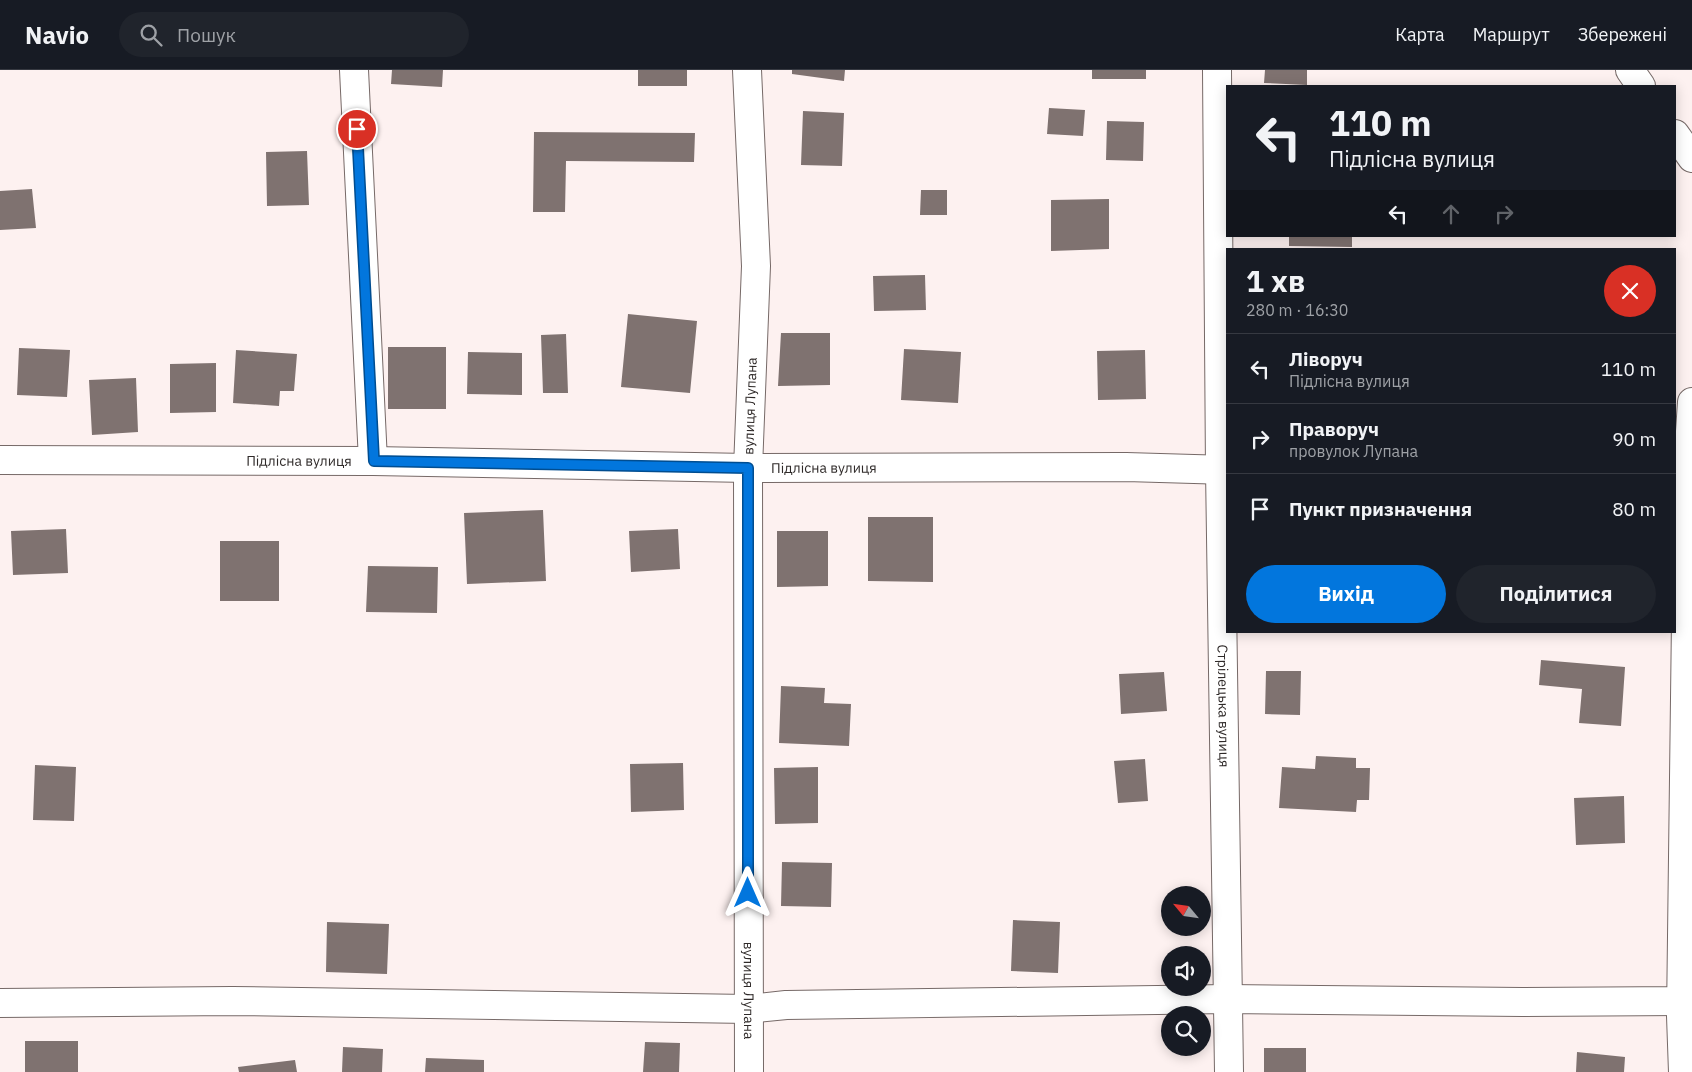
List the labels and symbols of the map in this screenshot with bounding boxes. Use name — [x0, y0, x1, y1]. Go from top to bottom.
pin — [336, 108, 378, 150]
street label: вулиця Лупана — [739, 356, 761, 455]
street label: Підлісна вулиця — [246, 452, 352, 470]
street label: Підлісна вулиця — [771, 459, 877, 477]
street label: Стрілецька вулиця — [1214, 644, 1233, 768]
position arrow — [721, 866, 773, 918]
north arrow — [1161, 886, 1211, 936]
street label: вулиця Лупана — [740, 942, 758, 1040]

